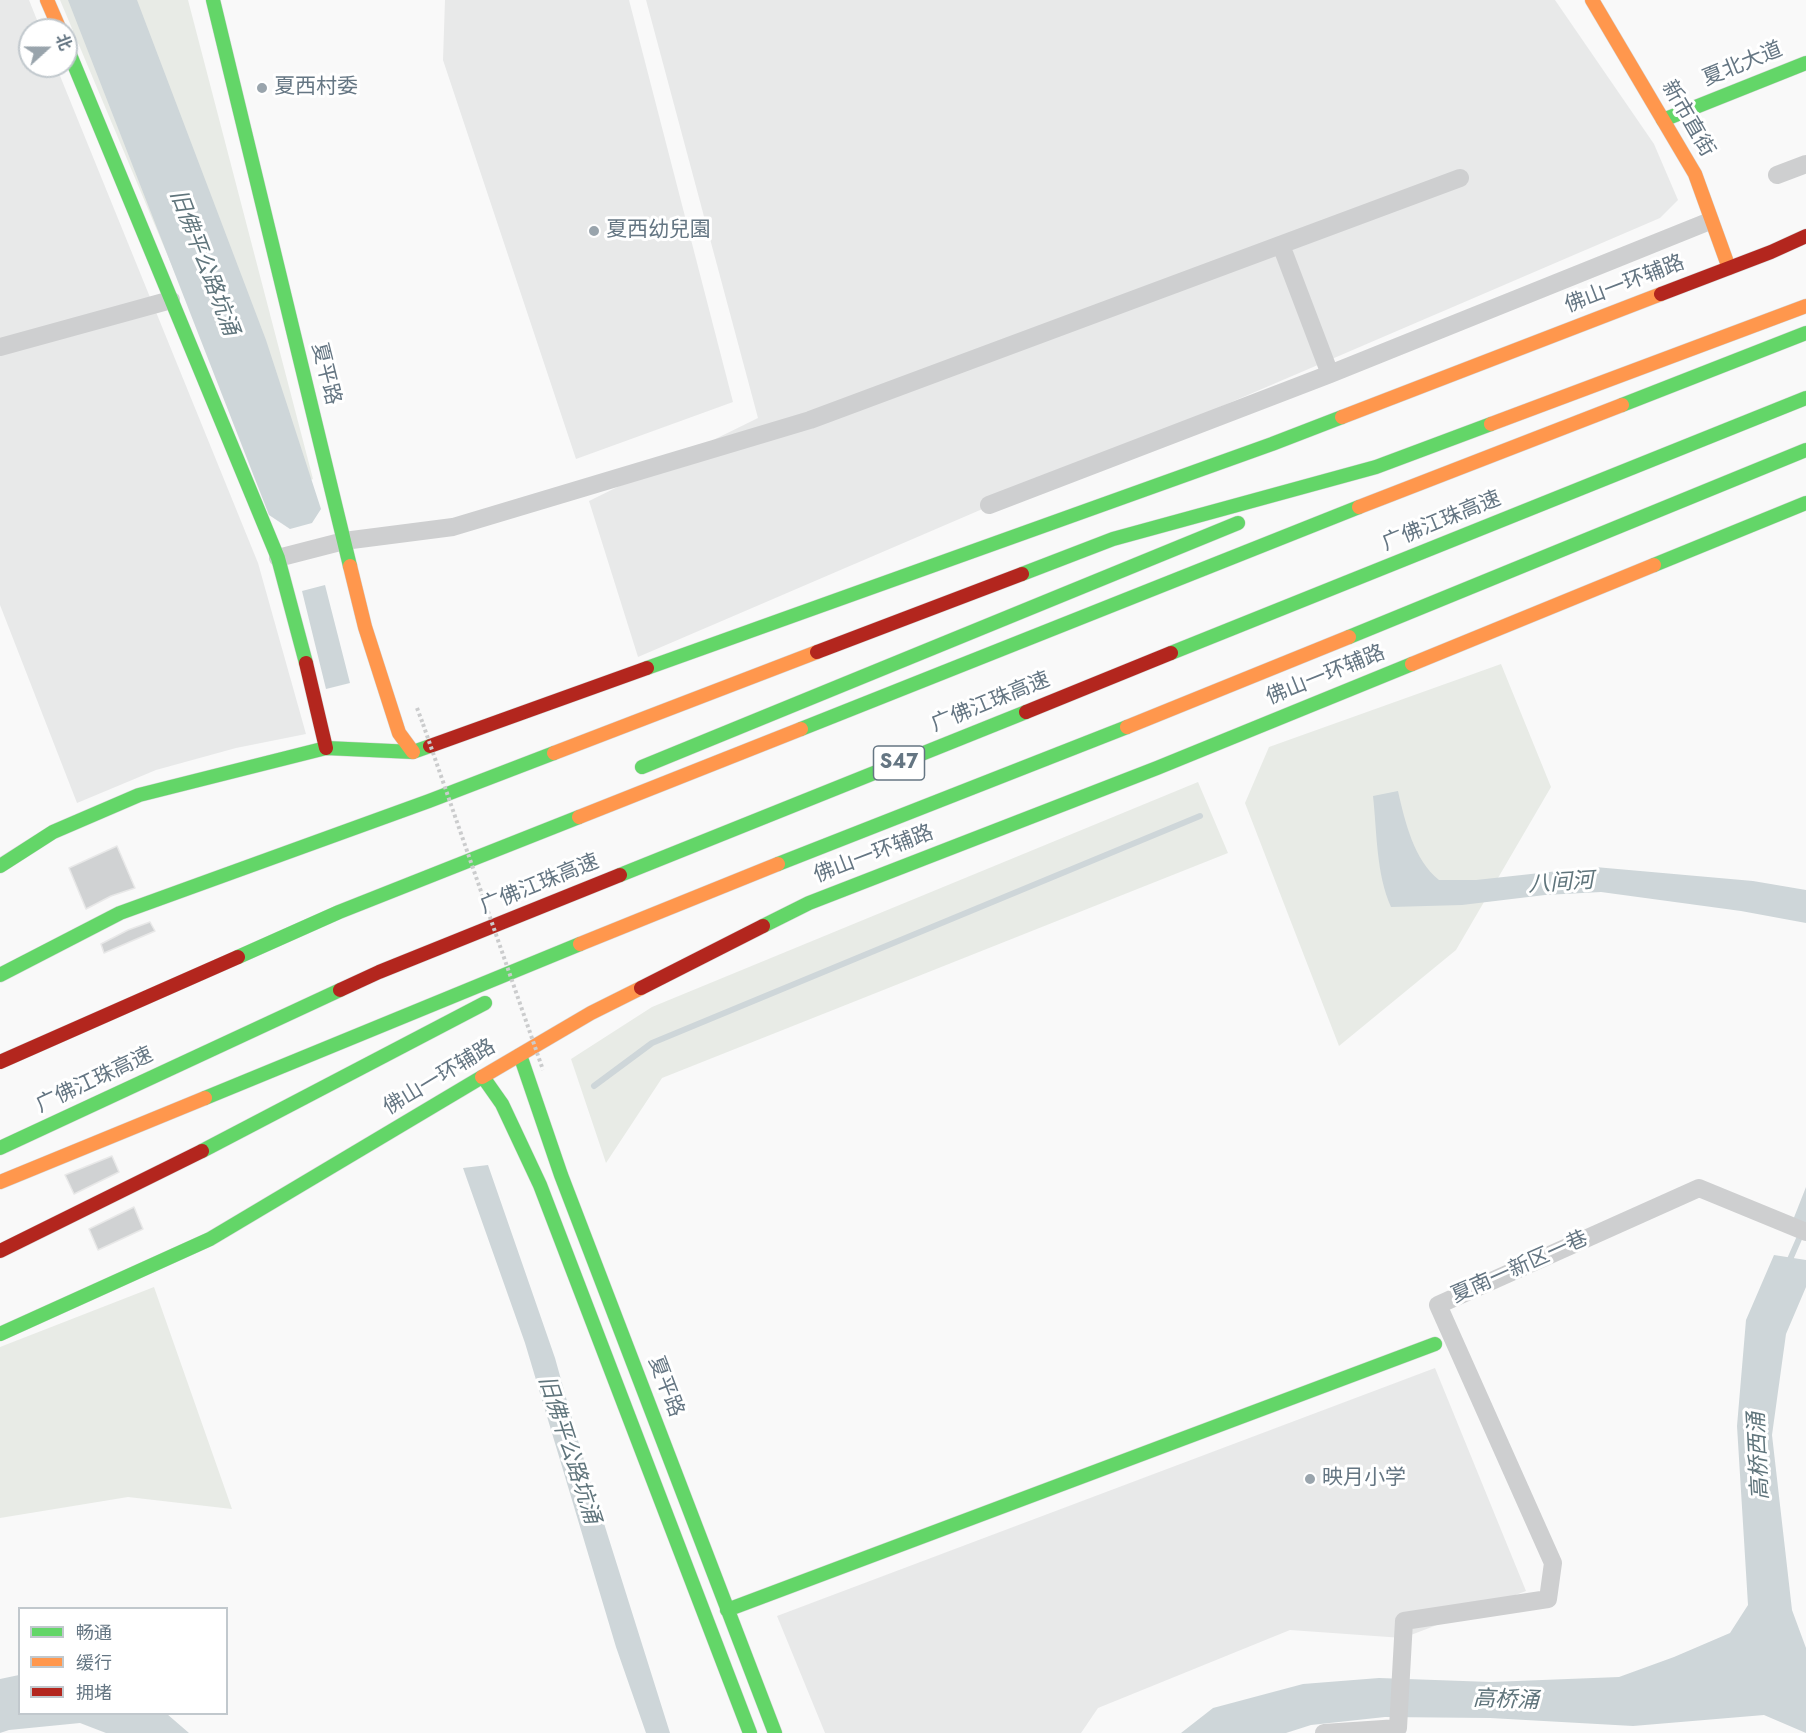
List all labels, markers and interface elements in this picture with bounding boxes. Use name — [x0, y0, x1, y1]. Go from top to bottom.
north arrow — [18, 18, 78, 78]
text: 北 — [50, 30, 77, 54]
street label: 夏北大道 — [1699, 38, 1787, 92]
place label: 夏西村委 — [274, 75, 358, 101]
street label: 新市直街 — [1655, 76, 1719, 162]
marker: 夏西村委 — [255, 81, 269, 95]
water label: 旧佛平公路坑涌 — [163, 186, 243, 340]
place label: 夏西幼兒園 — [606, 218, 711, 244]
marker: 夏西幼兒園 — [587, 224, 601, 238]
street label: 佛山一环辅路 — [1562, 251, 1688, 319]
street label: 夏平路 — [305, 340, 345, 408]
street label: 广佛江珠高速 — [1379, 487, 1505, 557]
street label: 佛山一环辅路 — [1263, 641, 1389, 711]
street label: 广佛江珠高速 — [928, 668, 1054, 738]
road number: S47 — [874, 746, 924, 780]
street label: 佛山一环辅路 — [811, 821, 937, 889]
street label: 广佛江珠高速 — [477, 850, 603, 920]
water label: 八间河 — [1527, 869, 1595, 899]
street label: 佛山一环辅路 — [380, 1035, 500, 1121]
street label: 广佛江珠高速 — [33, 1043, 157, 1119]
street label: 夏南一新区一巷 — [1448, 1227, 1592, 1309]
street label: 夏平路 — [642, 1353, 688, 1421]
water label: 旧佛平公路坑涌 — [532, 1373, 604, 1527]
water label: 高桥西涌 — [1745, 1411, 1775, 1501]
place label: 映月小学 — [1322, 1466, 1406, 1492]
marker: 映月小学 — [1303, 1472, 1317, 1486]
legend — [18, 1607, 228, 1715]
text: 畅通 — [76, 1620, 112, 1646]
text: 缓行 — [76, 1650, 112, 1676]
text: 拥堵 — [76, 1680, 112, 1706]
water label: 高桥涌 — [1473, 1687, 1539, 1715]

